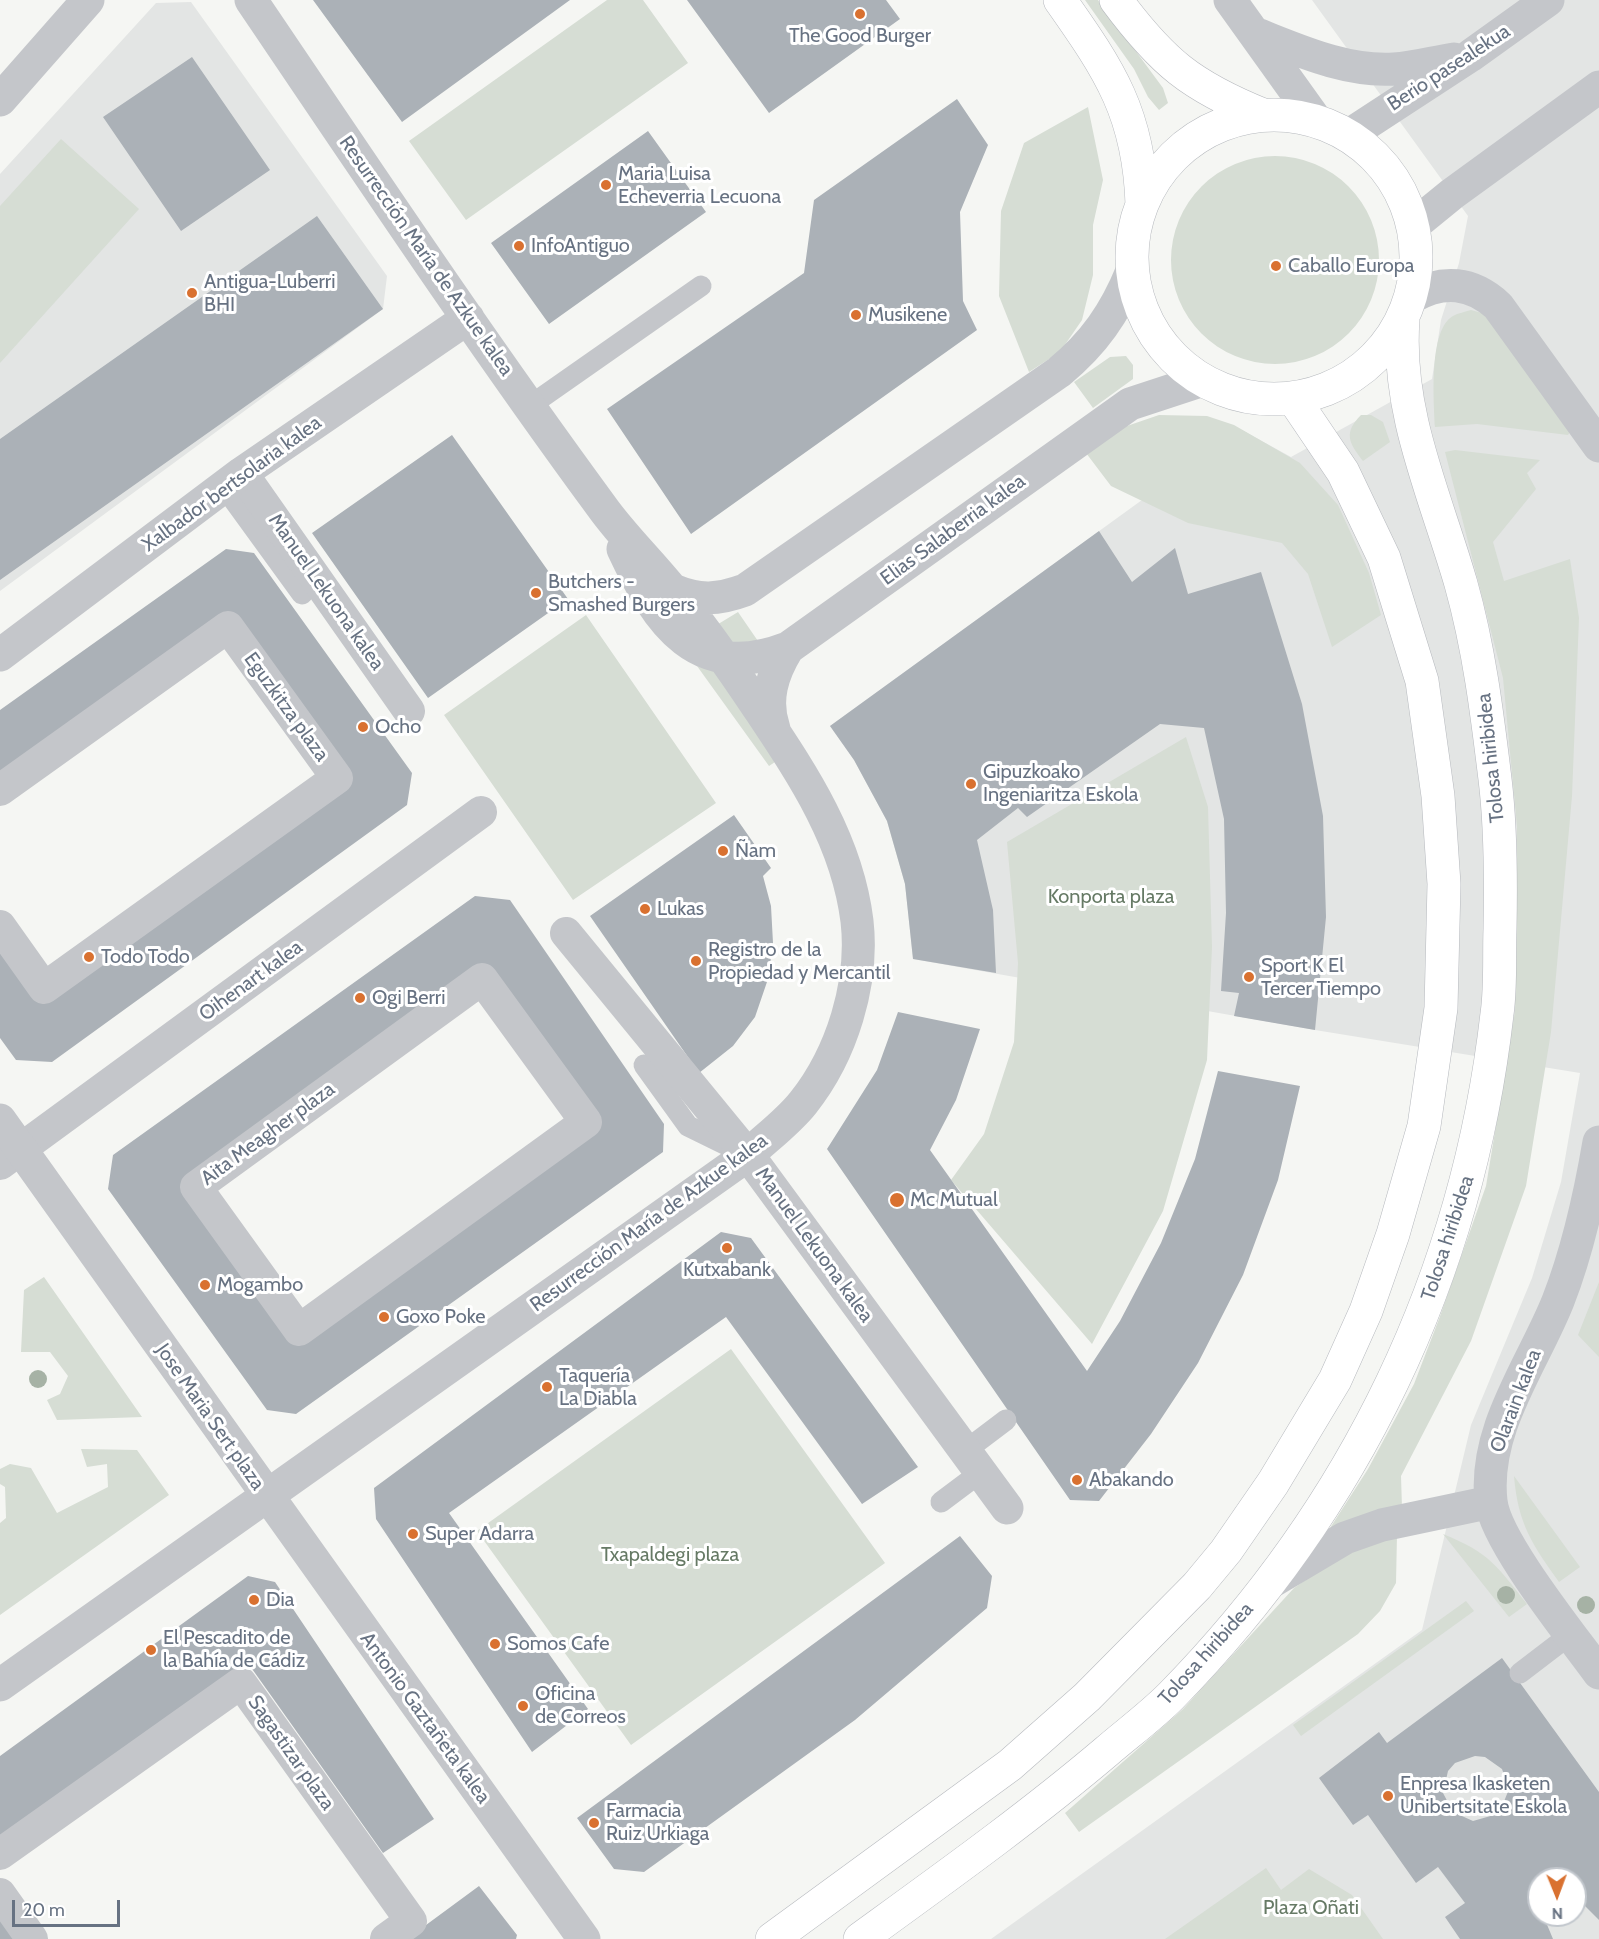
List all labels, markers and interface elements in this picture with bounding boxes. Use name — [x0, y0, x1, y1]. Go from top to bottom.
marker: The Good Burger — [853, 7, 867, 21]
street label: Berio pasealekua — [1383, 20, 1515, 116]
place label: The Good Burger — [789, 24, 931, 48]
street label: Resurrección María de Azkue kalea — [334, 131, 518, 381]
place label: Maria Luisa Echeverria Lecuona — [618, 162, 781, 209]
marker: Maria Luisa Echeverria Lecuona — [599, 178, 613, 192]
place label: InfoAntiguo — [531, 234, 630, 258]
marker: InfoAntiguo — [512, 239, 526, 253]
place label: Caballo Europa — [1288, 254, 1414, 278]
marker: Caballo Europa — [1269, 259, 1283, 273]
place label: Antigua-Luberri BHI — [204, 270, 335, 317]
marker: Antigua-Luberri BHI — [185, 286, 199, 300]
place label: Musikene — [868, 303, 947, 327]
marker: Musikene — [849, 308, 863, 322]
street label: Xalbador bertsolaria kalea — [138, 411, 326, 557]
street label: Elias Salaberria kalea — [876, 469, 1030, 591]
street label: Manuel Lekuona kalea — [263, 509, 389, 675]
place label: Butchers - Smashed Burgers — [548, 570, 695, 617]
marker: Butchers - Smashed Burgers — [529, 586, 543, 600]
street label: Eguzkitza plaza — [239, 648, 333, 766]
street label: Tolosa hiribidea — [1472, 692, 1510, 824]
place label: Ocho — [375, 715, 421, 739]
marker: Ocho — [356, 720, 370, 734]
place label: Gipuzkoako Ingeniaritza Eskola — [983, 760, 1138, 807]
marker: Gipuzkoako Ingeniaritza Eskola — [964, 777, 978, 791]
place label: Ñam — [735, 839, 776, 863]
marker: Ñam — [716, 844, 730, 858]
park label: Konporta plaza — [1048, 885, 1174, 909]
place label: Lukas — [657, 897, 704, 921]
marker: Lukas — [638, 902, 652, 916]
street label: Oihenart kalea — [195, 935, 307, 1027]
place label: Registro de la Propiedad y Mercantil — [708, 938, 891, 985]
place label: Todo Todo — [101, 945, 190, 969]
marker: Todo Todo — [82, 950, 96, 964]
marker: Registro de la Propiedad y Mercantil — [689, 954, 703, 968]
place label: Sport K El Tercer Tiempo — [1261, 954, 1381, 1001]
marker: Sport K El Tercer Tiempo — [1242, 970, 1256, 984]
place label: Ogi Berri — [372, 986, 445, 1010]
marker: Ogi Berri — [353, 991, 367, 1005]
street label: Aita Meagher plaza — [196, 1077, 340, 1191]
street label: Resurrección María de Azkue kalea — [526, 1129, 772, 1317]
street label: Manuel Lekuona kalea — [750, 1163, 878, 1327]
street label: Tolosa hiribidea — [1417, 1172, 1479, 1304]
place label: Mc Mutual — [910, 1188, 998, 1212]
marker: Mc Mutual — [888, 1191, 906, 1209]
marker: Kutxabank — [720, 1241, 734, 1255]
place label: Kutxabank — [683, 1258, 771, 1282]
place label: Mogambo — [217, 1273, 303, 1297]
marker: Mogambo — [198, 1278, 212, 1292]
place label: Goxo Poke — [396, 1305, 486, 1329]
marker: Goxo Poke — [377, 1310, 391, 1324]
street label: Jose Maria Sert plaza — [151, 1339, 269, 1495]
street label: Olarain kalea — [1485, 1346, 1547, 1456]
place label: Taquería La Diabla — [559, 1364, 637, 1411]
marker: Taquería La Diabla — [540, 1380, 554, 1394]
place label: Abakando — [1089, 1468, 1174, 1492]
marker: Abakando — [1070, 1473, 1084, 1487]
place label: Super Adarra — [425, 1522, 534, 1546]
marker: Super Adarra — [406, 1527, 420, 1541]
park label: Txapaldegi plaza — [601, 1543, 739, 1567]
place label: Dia — [266, 1588, 294, 1612]
marker: Dia — [247, 1593, 261, 1607]
street label: Tolosa hiribidea — [1154, 1598, 1258, 1710]
place label: El Pescadito de la Bahía de Cádiz — [163, 1626, 305, 1673]
street label: Antonio Gaztañeta kalea — [355, 1628, 495, 1808]
place label: Somos Cafe — [507, 1632, 609, 1656]
marker: Somos Cafe — [488, 1637, 502, 1651]
marker: El Pescadito de la Bahía de Cádiz — [144, 1643, 158, 1657]
place label: Oficina de Correos — [535, 1682, 626, 1729]
street label: Sagastizar plaza — [243, 1691, 339, 1815]
marker: Oficina de Correos — [516, 1699, 530, 1713]
place label: Enpresa Ikasketen Unibertsitate Eskola — [1400, 1772, 1567, 1819]
marker: Enpresa Ikasketen Unibertsitate Eskola — [1381, 1789, 1395, 1803]
place label: Farmacia Ruiz Urkiaga — [606, 1799, 709, 1846]
marker: Farmacia Ruiz Urkiaga — [587, 1816, 601, 1830]
north arrow — [1527, 1867, 1587, 1927]
scale bar — [15, 1888, 123, 1926]
park label: Plaza Oñati — [1263, 1896, 1359, 1920]
text: 20 m — [23, 1899, 65, 1921]
text: N — [1551, 1904, 1563, 1923]

